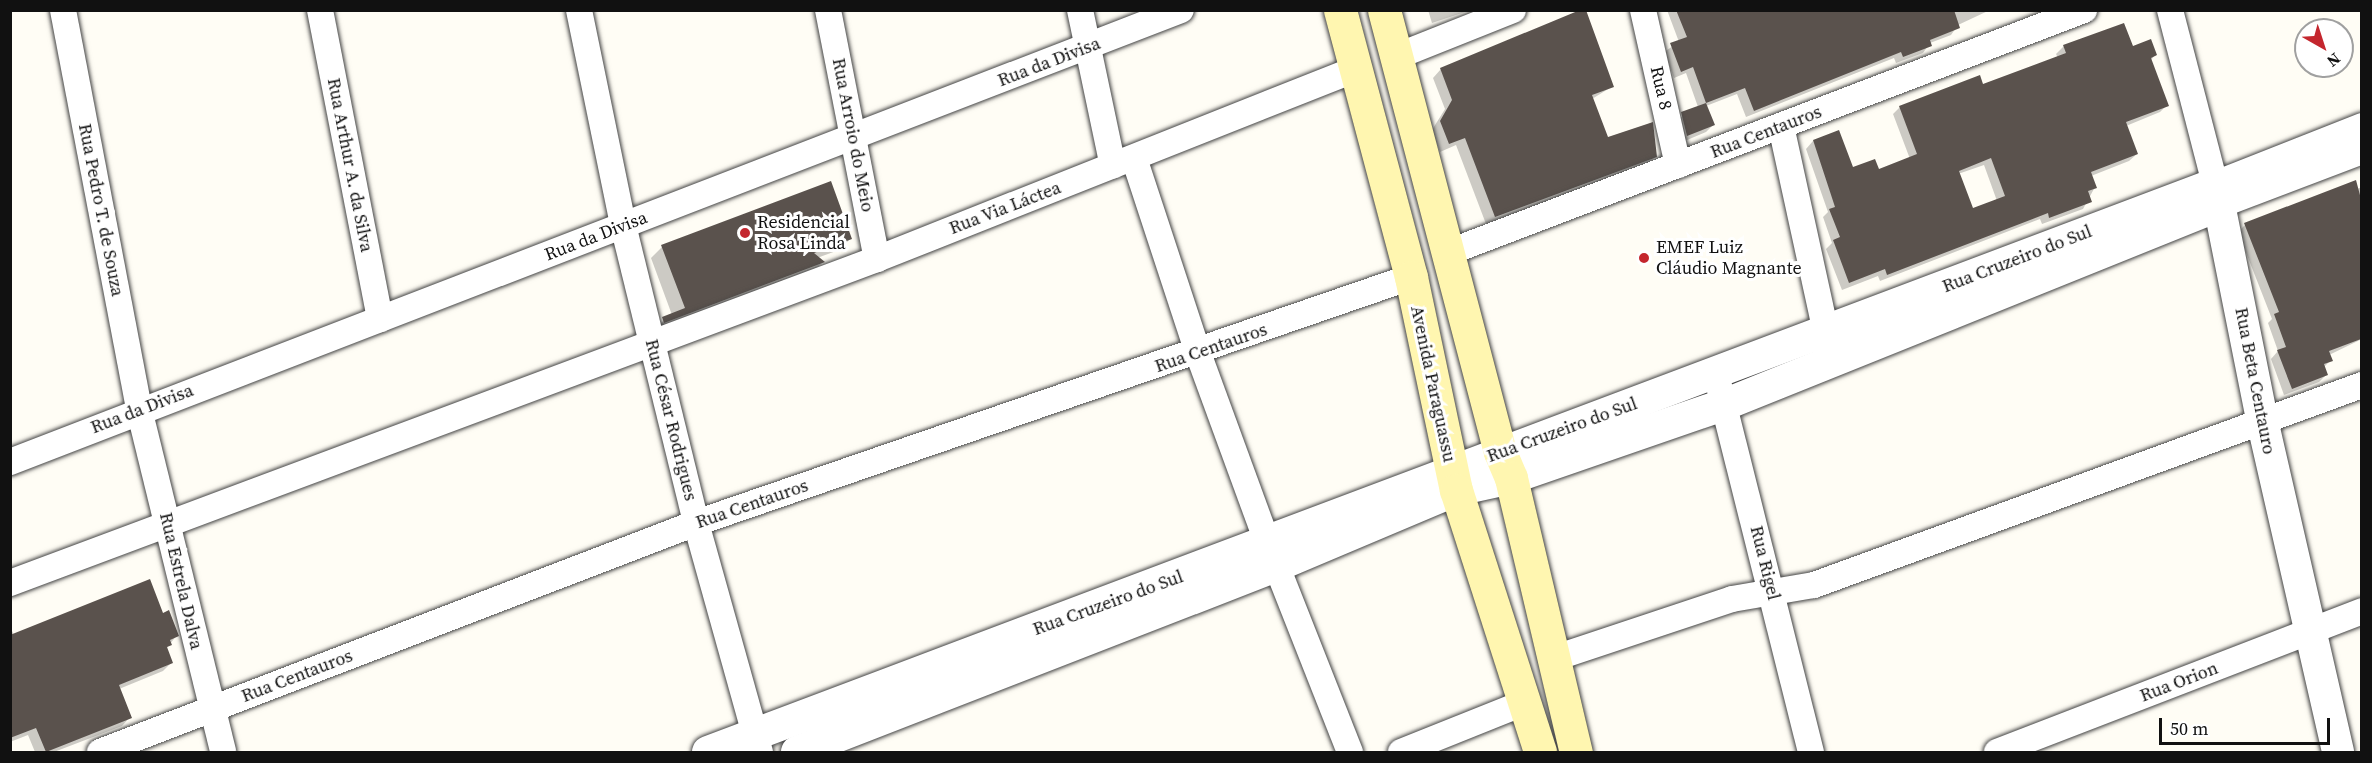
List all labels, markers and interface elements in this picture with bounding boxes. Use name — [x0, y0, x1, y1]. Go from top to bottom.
north arrow — [2294, 18, 2354, 78]
street label: Rua da Divisa — [995, 33, 1103, 91]
text: N — [2323, 48, 2346, 73]
street label: Rua Arroio do Meio — [827, 56, 879, 214]
street label: Rua 8 — [1645, 64, 1677, 112]
street label: Rua Arthur A. da Silva — [323, 76, 377, 254]
street label: Rua Centauros — [1707, 101, 1825, 163]
street label: Rua Pedro T. de Souza — [74, 122, 128, 298]
street label: Rua Via Láctea — [946, 177, 1064, 239]
street label: Rua da Divisa — [542, 207, 650, 265]
place label: Residencial Rosa Linda — [757, 212, 850, 254]
street label: Rua Cruzeiro do Sul — [1939, 221, 2095, 297]
marker: Residencial Rosa Linda — [738, 226, 752, 240]
place label: EMEF Luiz Cláudio Magnante — [1656, 237, 1802, 280]
marker: EMEF Luiz Cláudio Magnante — [1637, 251, 1651, 265]
street label: Avenida Paraguassu — [1406, 304, 1460, 464]
street label: Rua Beta Centauro — [2230, 306, 2280, 456]
street label: Rua Centauros — [1152, 319, 1270, 377]
street label: Rua César Rodrigues — [640, 337, 702, 503]
street label: Rua da Divisa — [88, 380, 196, 438]
street label: Rua Cruzeiro do Sul — [1484, 393, 1640, 467]
street label: Rua Centauros — [693, 475, 811, 533]
street label: Rua Estrela Dalva — [155, 510, 207, 652]
street label: Rua Rigel — [1745, 524, 1785, 602]
street label: Rua Cruzeiro do Sul — [1030, 566, 1186, 640]
street label: Rua Centauros — [238, 645, 356, 707]
street label: Rua Orion — [2137, 657, 2221, 707]
scale bar — [2162, 706, 2333, 744]
text: 50 m — [2170, 716, 2208, 741]

